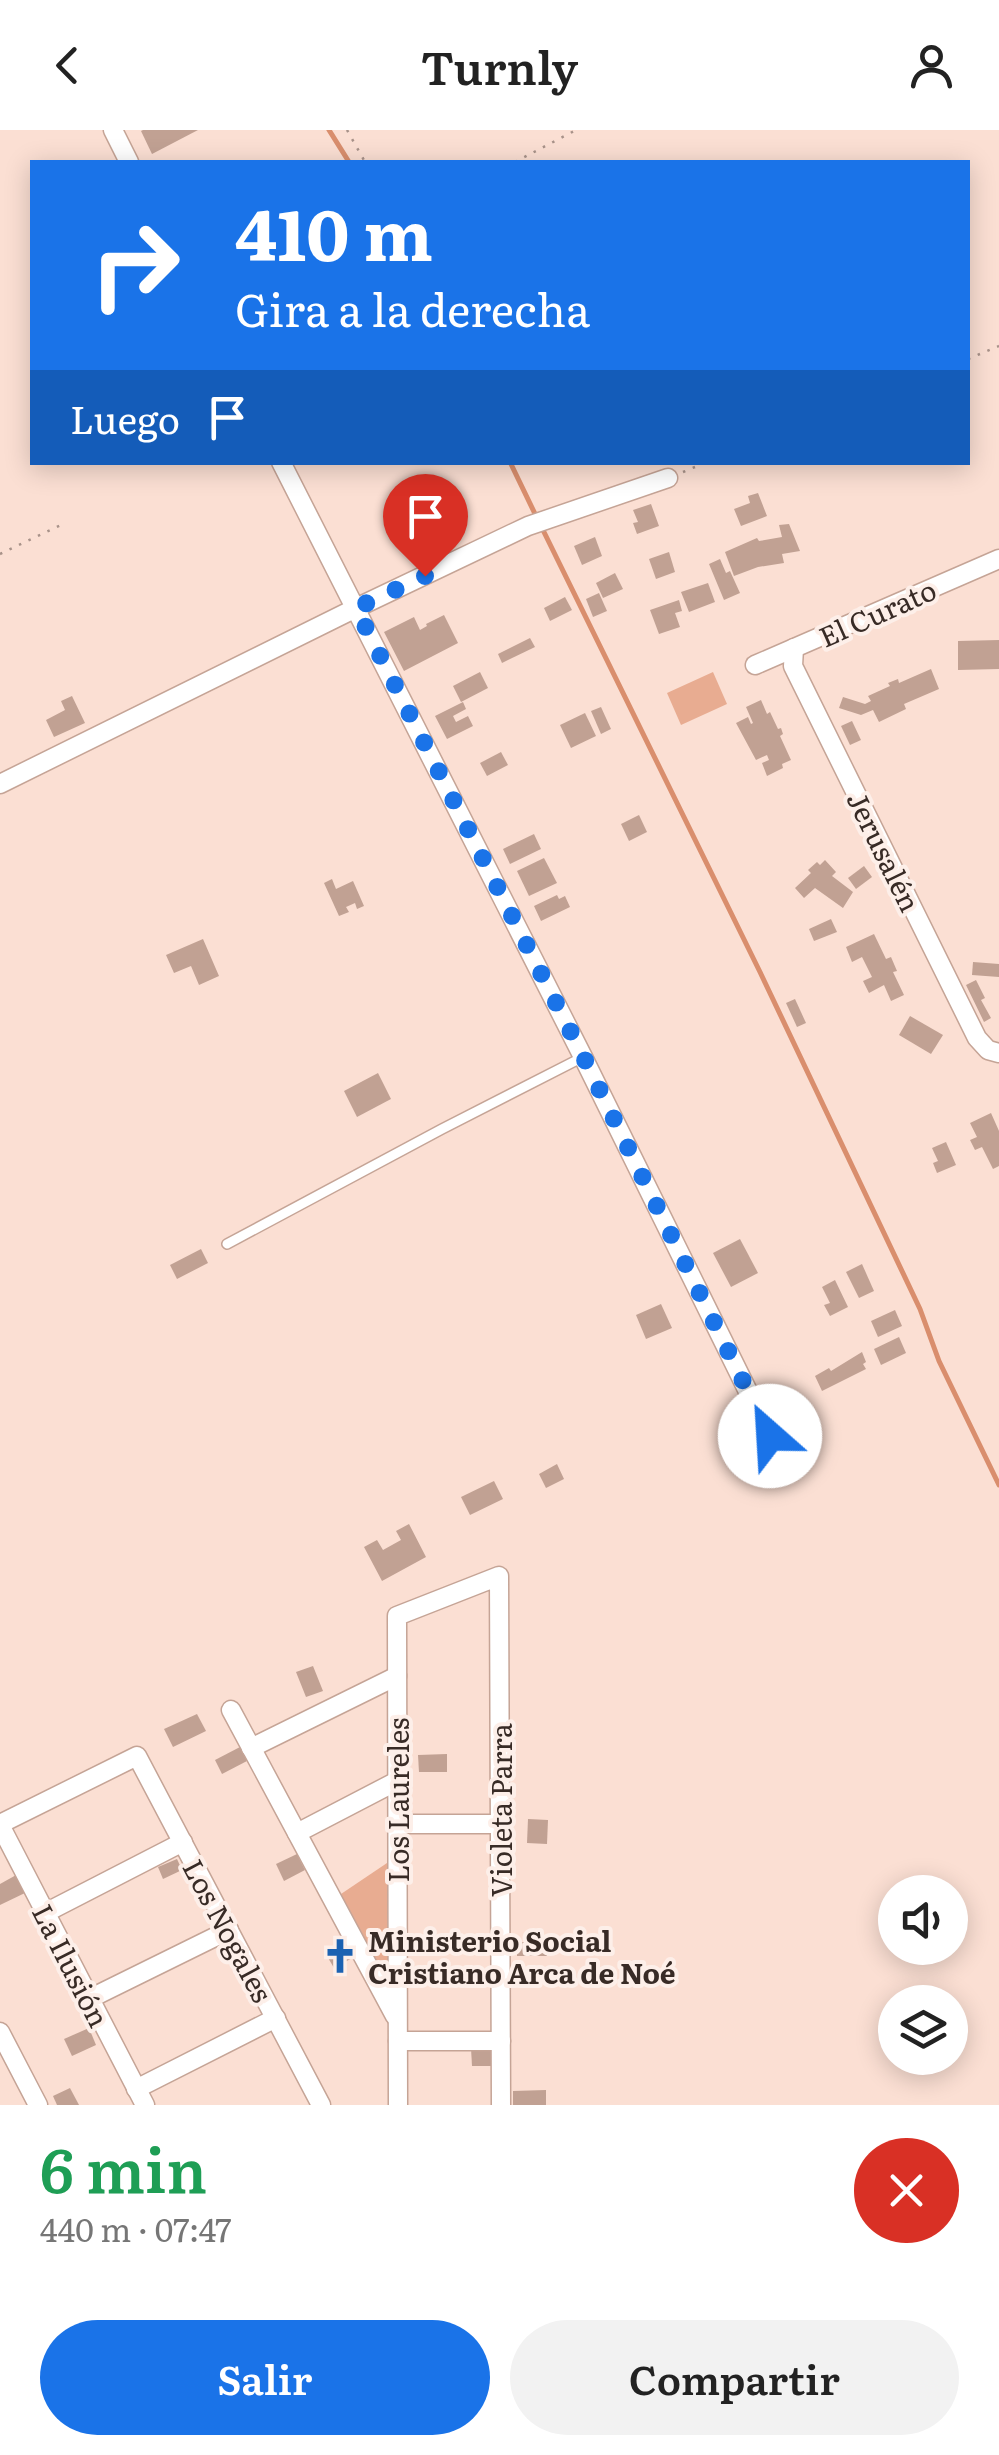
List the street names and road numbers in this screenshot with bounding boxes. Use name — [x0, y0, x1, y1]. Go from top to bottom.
street label: El Curato — [812, 567, 942, 657]
street label: Jerusalén — [838, 784, 932, 918]
street label: Los Laureles — [376, 1717, 418, 1883]
street label: Violeta Parra — [479, 1723, 521, 1897]
street label: Los Nogales — [174, 1851, 284, 2009]
street label: La Ilusión — [23, 1896, 121, 2034]

